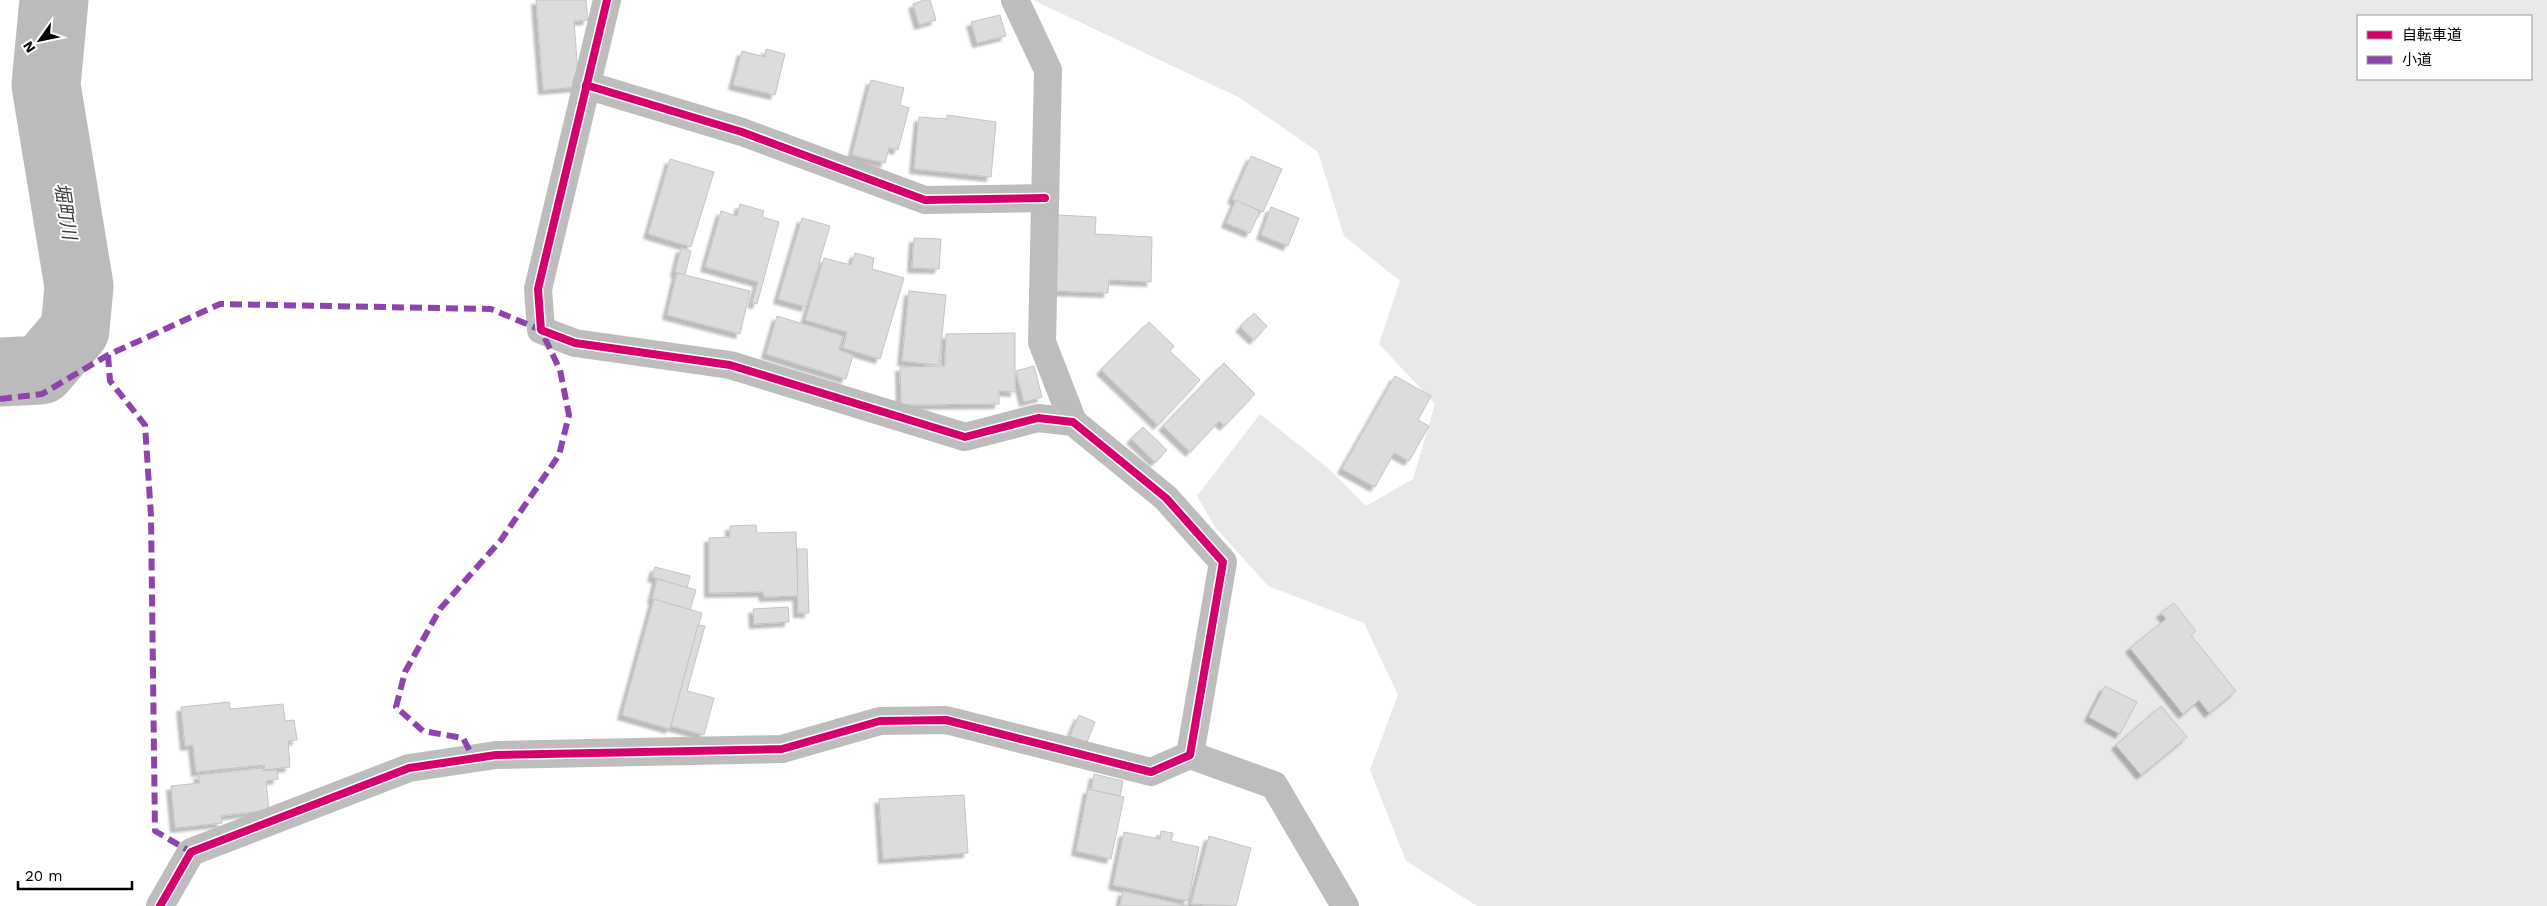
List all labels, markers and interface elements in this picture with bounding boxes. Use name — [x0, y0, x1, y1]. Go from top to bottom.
north arrow — [15, 15, 65, 65]
legend — [2357, 15, 2532, 80]
text: 自転車道 — [2402, 26, 2462, 44]
text: N — [20, 38, 39, 56]
text: 小道 — [2402, 51, 2432, 69]
water label: 堀町川 — [50, 181, 82, 243]
scale bar — [18, 858, 131, 890]
text: 20 m — [25, 867, 63, 885]

